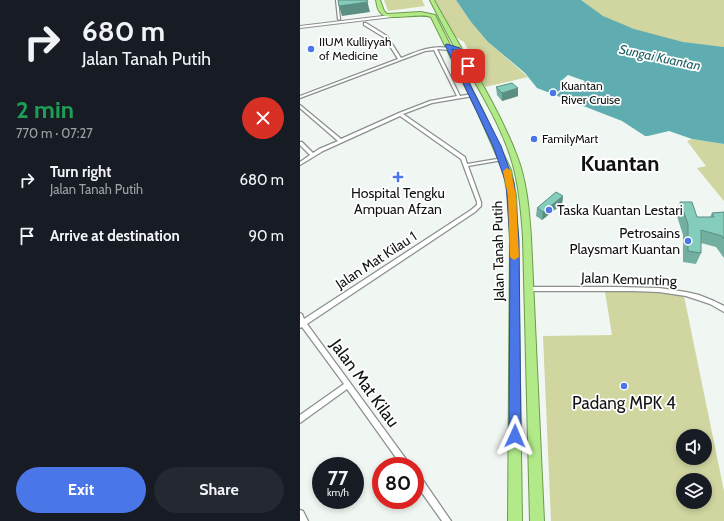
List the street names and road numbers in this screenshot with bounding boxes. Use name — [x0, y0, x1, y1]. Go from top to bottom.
street label: Jalan Tanah Putih — [488, 201, 508, 302]
street label: Jalan Mat Kilau 1 — [331, 227, 420, 293]
street label: Jalan Kemunting — [580, 268, 678, 290]
street label: Jalan Mat Kilau — [326, 334, 404, 431]

